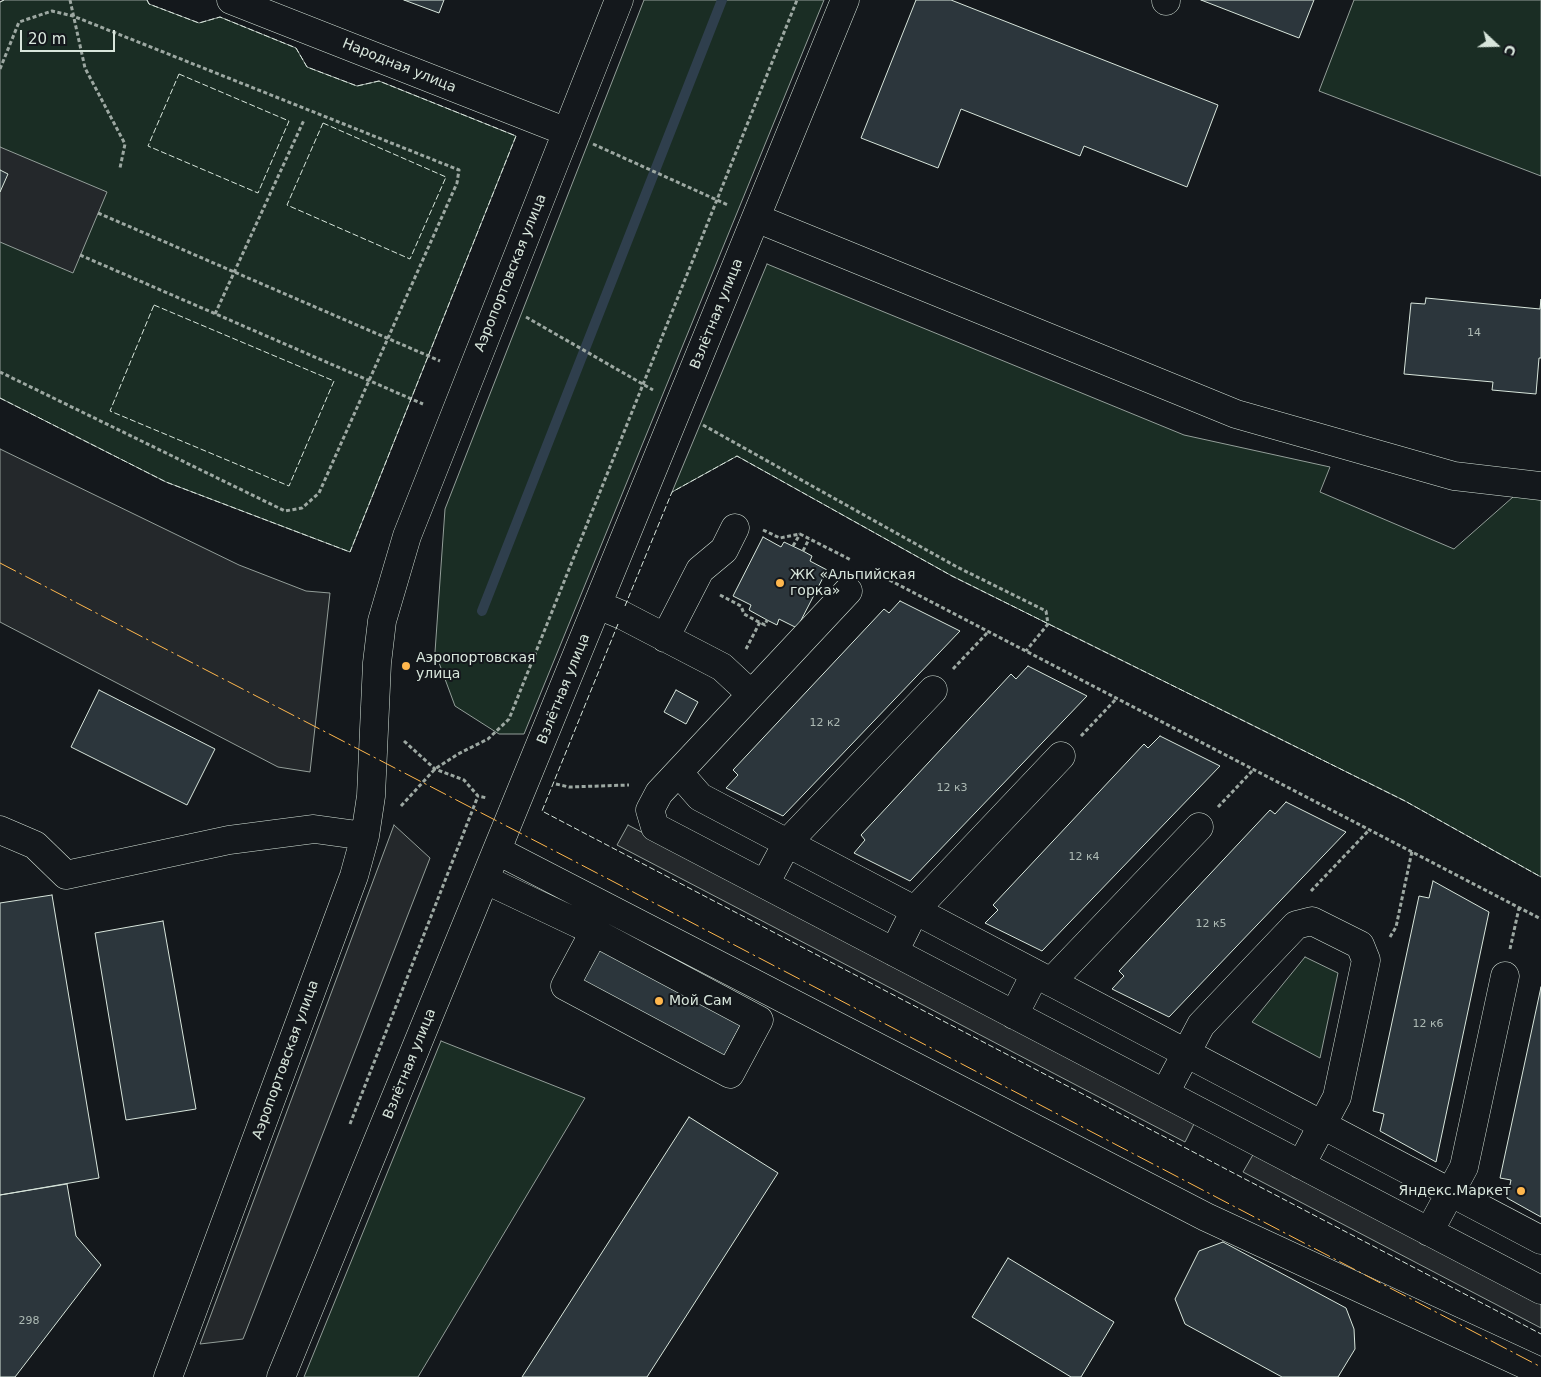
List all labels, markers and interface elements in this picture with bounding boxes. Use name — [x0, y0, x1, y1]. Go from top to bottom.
scale bar — [22, 20, 118, 52]
north arrow — [1471, 20, 1521, 70]
text: 20 m — [28, 30, 66, 48]
street label: Народная улица — [340, 35, 458, 97]
text: С — [1501, 43, 1519, 58]
street label: Аэропортовская улица — [472, 192, 550, 354]
street label: Взлётная улица — [687, 256, 747, 372]
house number: 14 — [1467, 326, 1481, 340]
place label: ЖК «Альпийская горка» — [790, 567, 915, 600]
marker: ЖК «Альпийская горка» — [774, 577, 786, 589]
street label: Взлётная улица — [534, 631, 594, 747]
place label: Аэропортовская улица — [416, 650, 535, 682]
marker: Аэропортовская улица — [400, 660, 412, 672]
house number: 12 к2 — [809, 716, 841, 730]
house number: 12 к3 — [936, 781, 968, 795]
house number: 12 к4 — [1068, 850, 1100, 864]
house number: 12 к5 — [1195, 917, 1227, 931]
street label: Аэропортовская улица — [249, 978, 323, 1142]
place label: Мой Сам — [669, 993, 732, 1009]
marker: Мой Сам — [653, 995, 665, 1007]
street label: Взлётная улица — [380, 1006, 440, 1122]
house number: 12 к6 — [1412, 1017, 1444, 1031]
place label: Яндекс.Маркет — [1398, 1183, 1511, 1199]
marker: Яндекс.Маркет — [1515, 1185, 1527, 1197]
house number: 298 — [19, 1314, 39, 1328]

